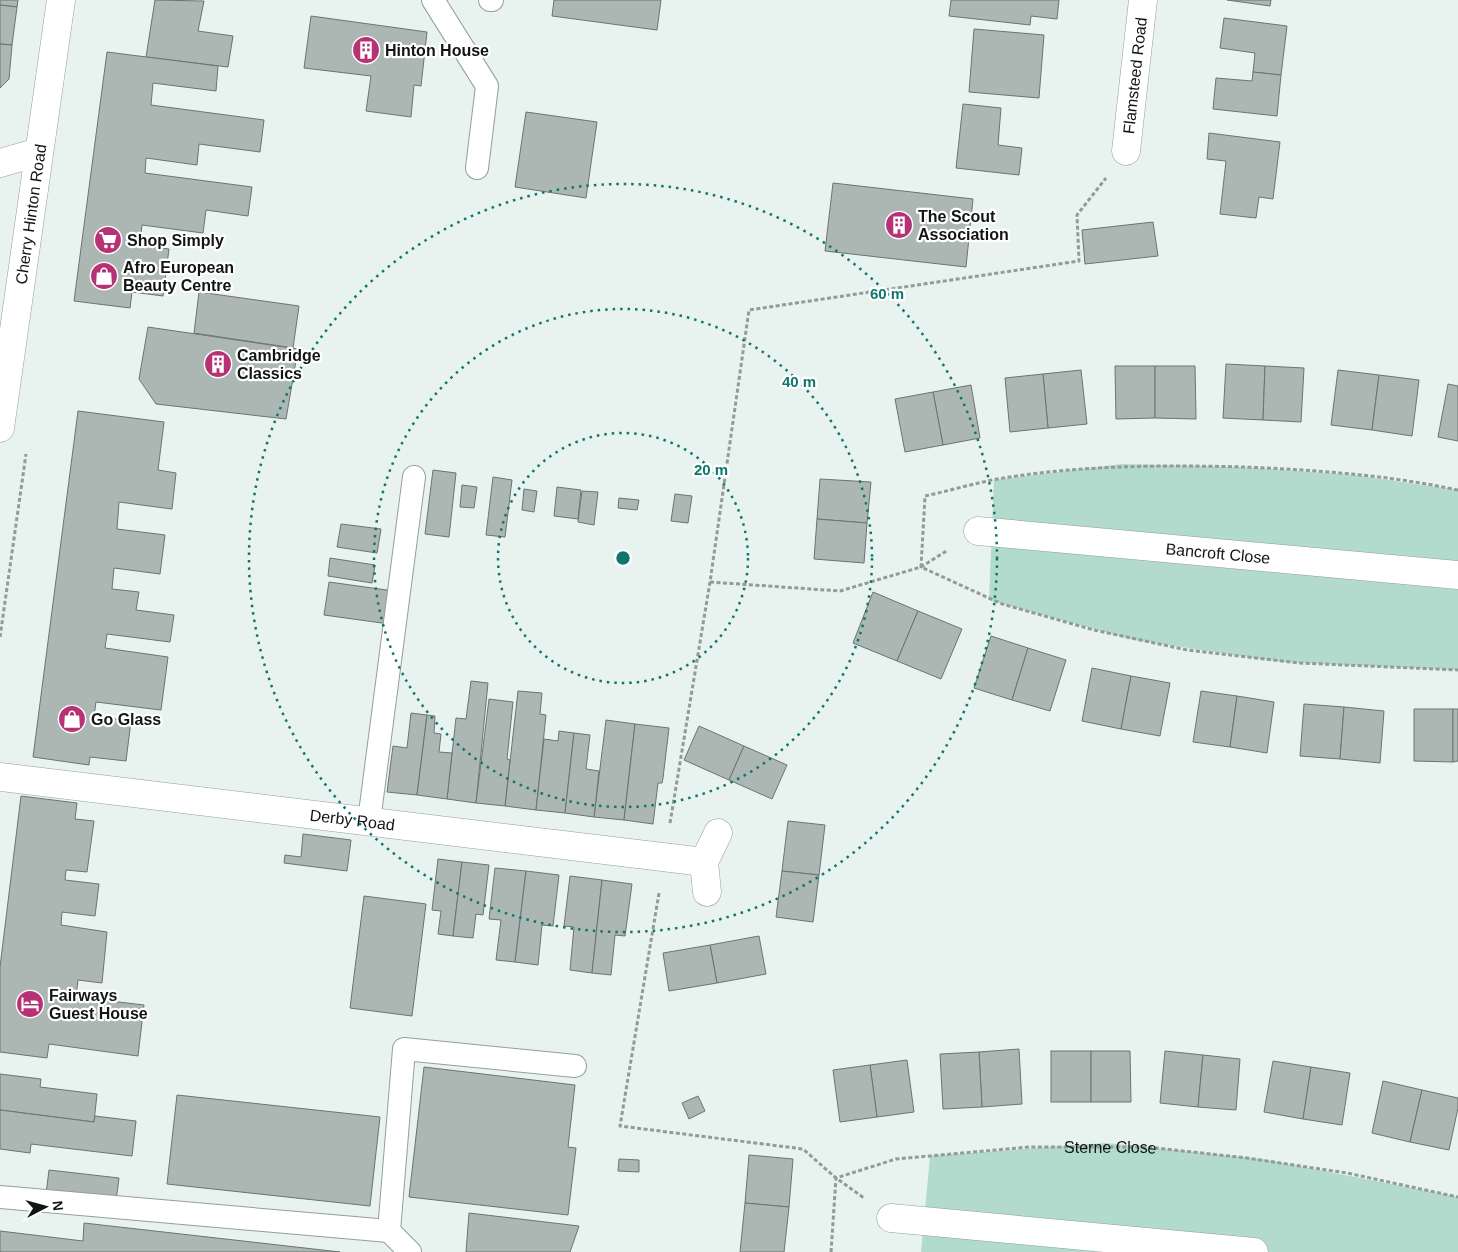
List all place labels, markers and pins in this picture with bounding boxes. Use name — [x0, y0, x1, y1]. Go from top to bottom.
building icon: Hinton House — [351, 35, 381, 65]
place label: Hinton House — [385, 42, 489, 59]
place label: The Scout Association — [918, 208, 1009, 243]
building icon: The Scout Association — [884, 210, 914, 240]
supermarket icon: Shop Simply — [93, 225, 123, 255]
place label: Shop Simply — [127, 232, 224, 249]
place label: Afro European Beauty Centre — [123, 259, 234, 294]
shop icon: Afro European Beauty Centre — [89, 261, 119, 291]
place label: Cambridge Classics — [237, 347, 321, 382]
building icon: Cambridge Classics — [203, 349, 233, 379]
centre of rings — [614, 549, 632, 567]
shop icon: Go Glass — [57, 704, 87, 734]
place label: Go Glass — [91, 711, 161, 728]
place label: Fairways Guest House — [49, 987, 148, 1022]
hotel icon: Fairways Guest House — [15, 989, 45, 1019]

